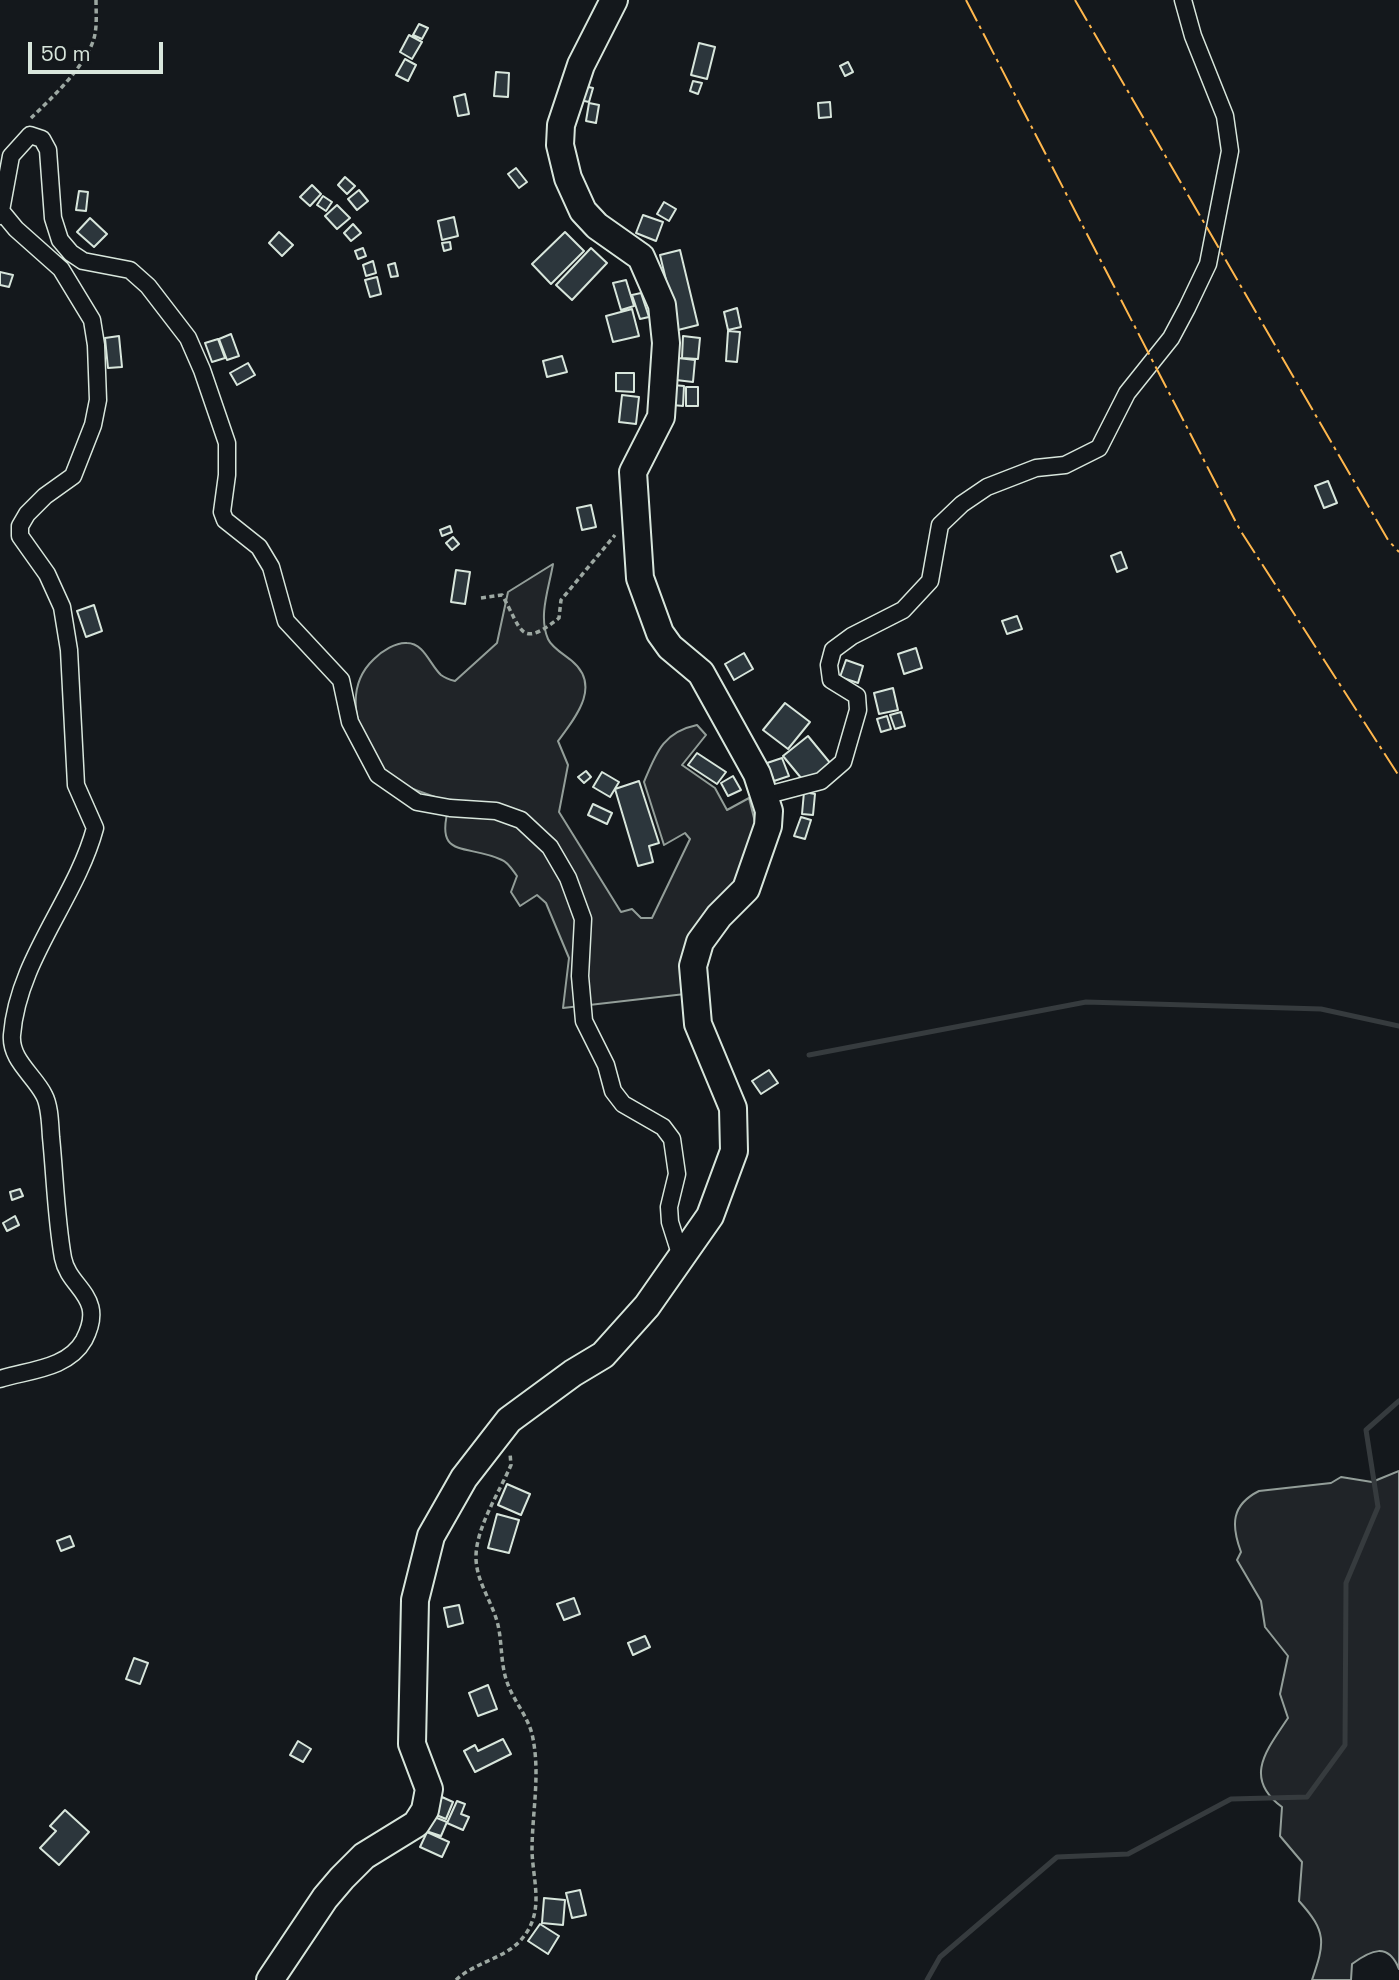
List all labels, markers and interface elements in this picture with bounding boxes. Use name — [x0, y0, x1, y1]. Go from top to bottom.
scale bar — [32, 28, 166, 72]
text: 50 m — [41, 40, 91, 67]

